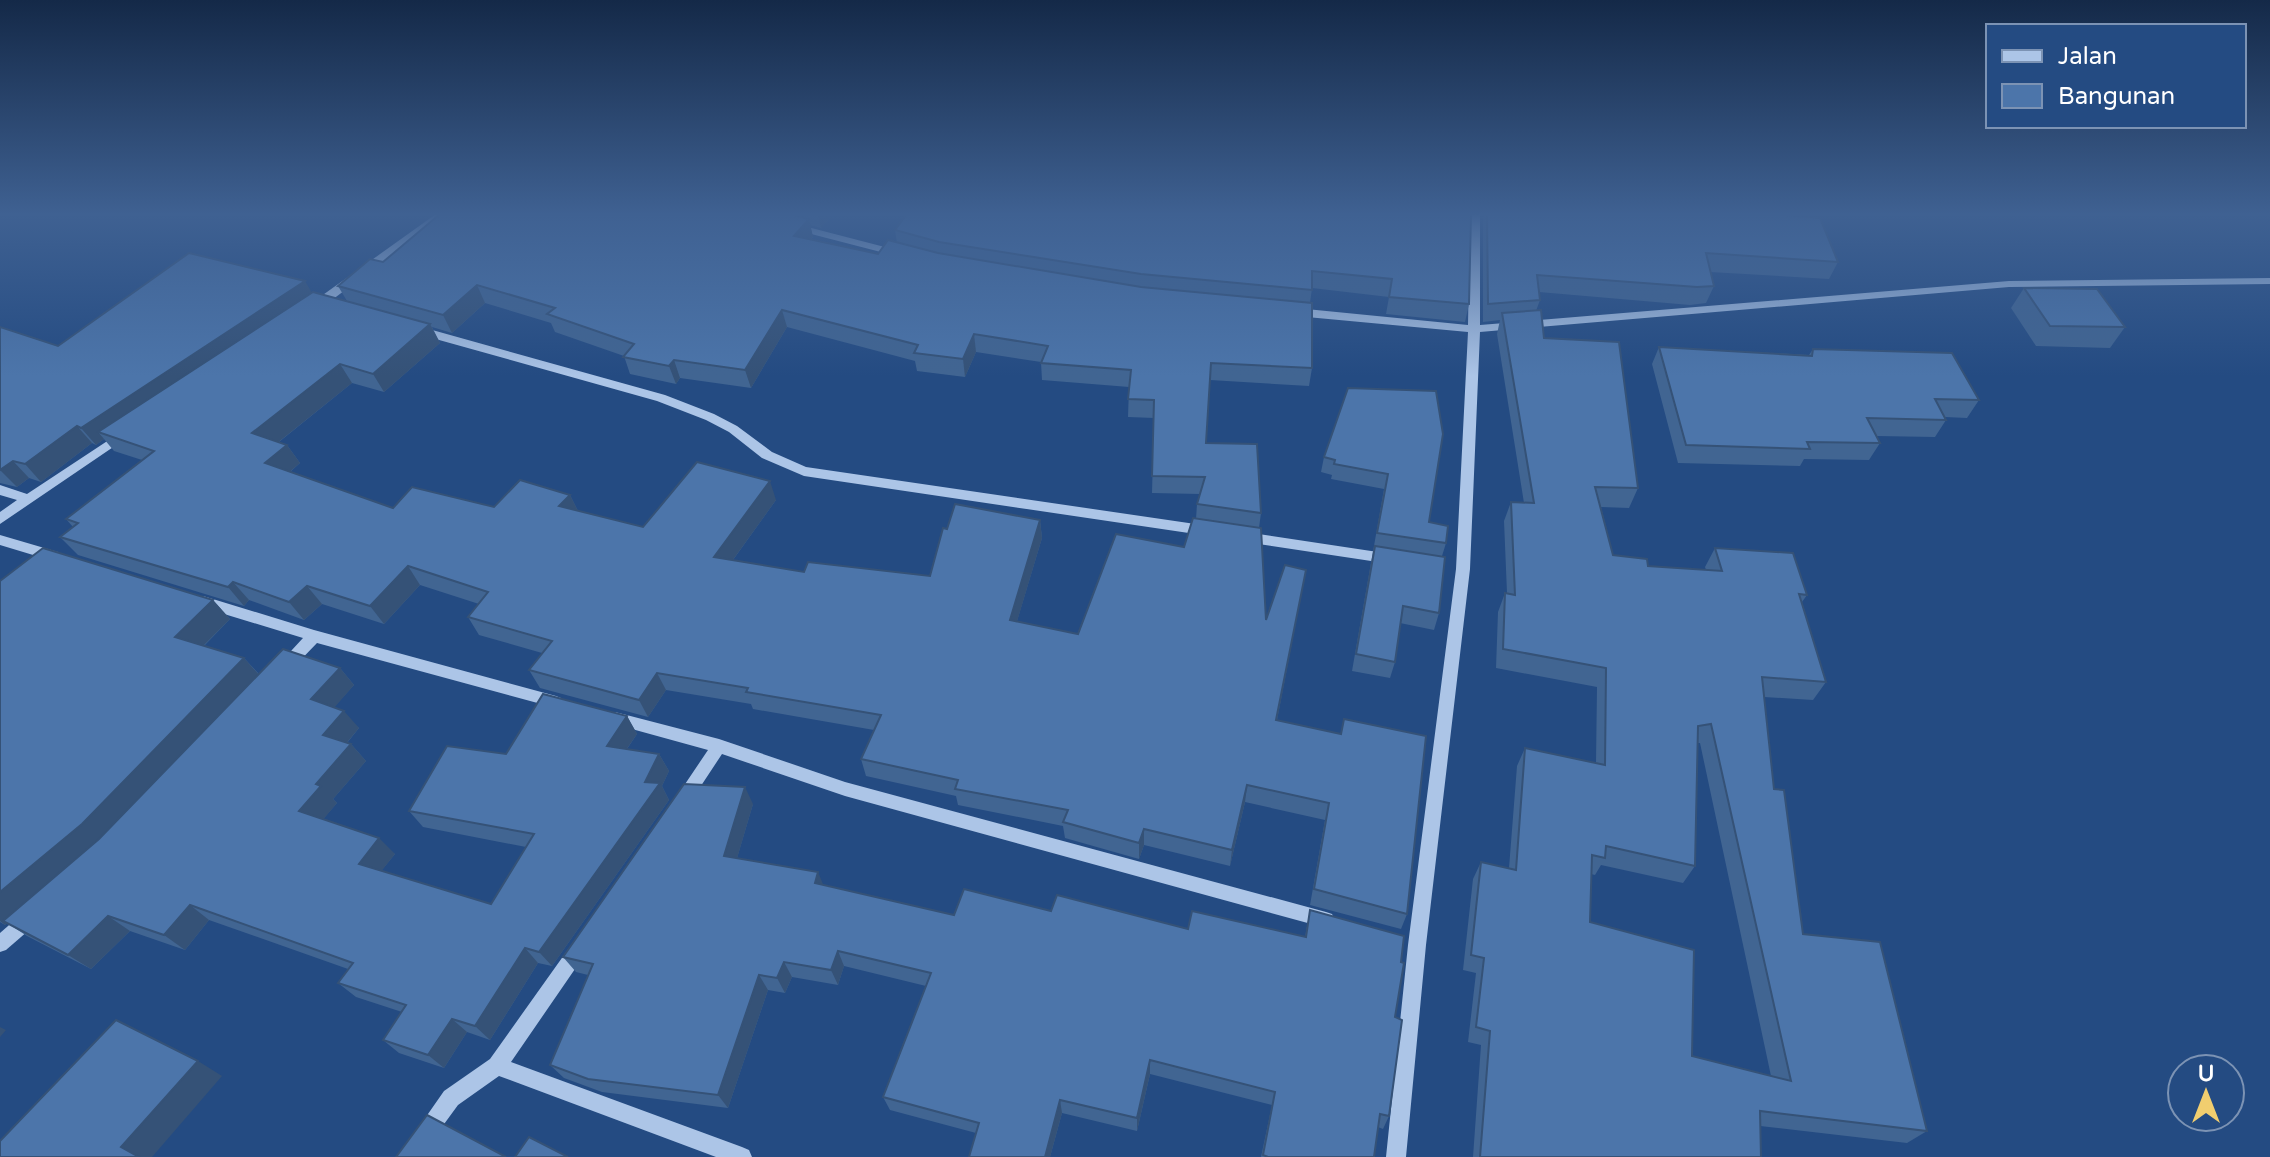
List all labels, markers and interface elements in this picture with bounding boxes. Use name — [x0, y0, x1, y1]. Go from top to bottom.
legend — [1986, 24, 2246, 128]
text: Jalan — [2058, 42, 2117, 71]
text: Bangunan — [2058, 82, 2175, 111]
north arrow — [2166, 1053, 2246, 1133]
text: U — [2198, 1061, 2214, 1087]

